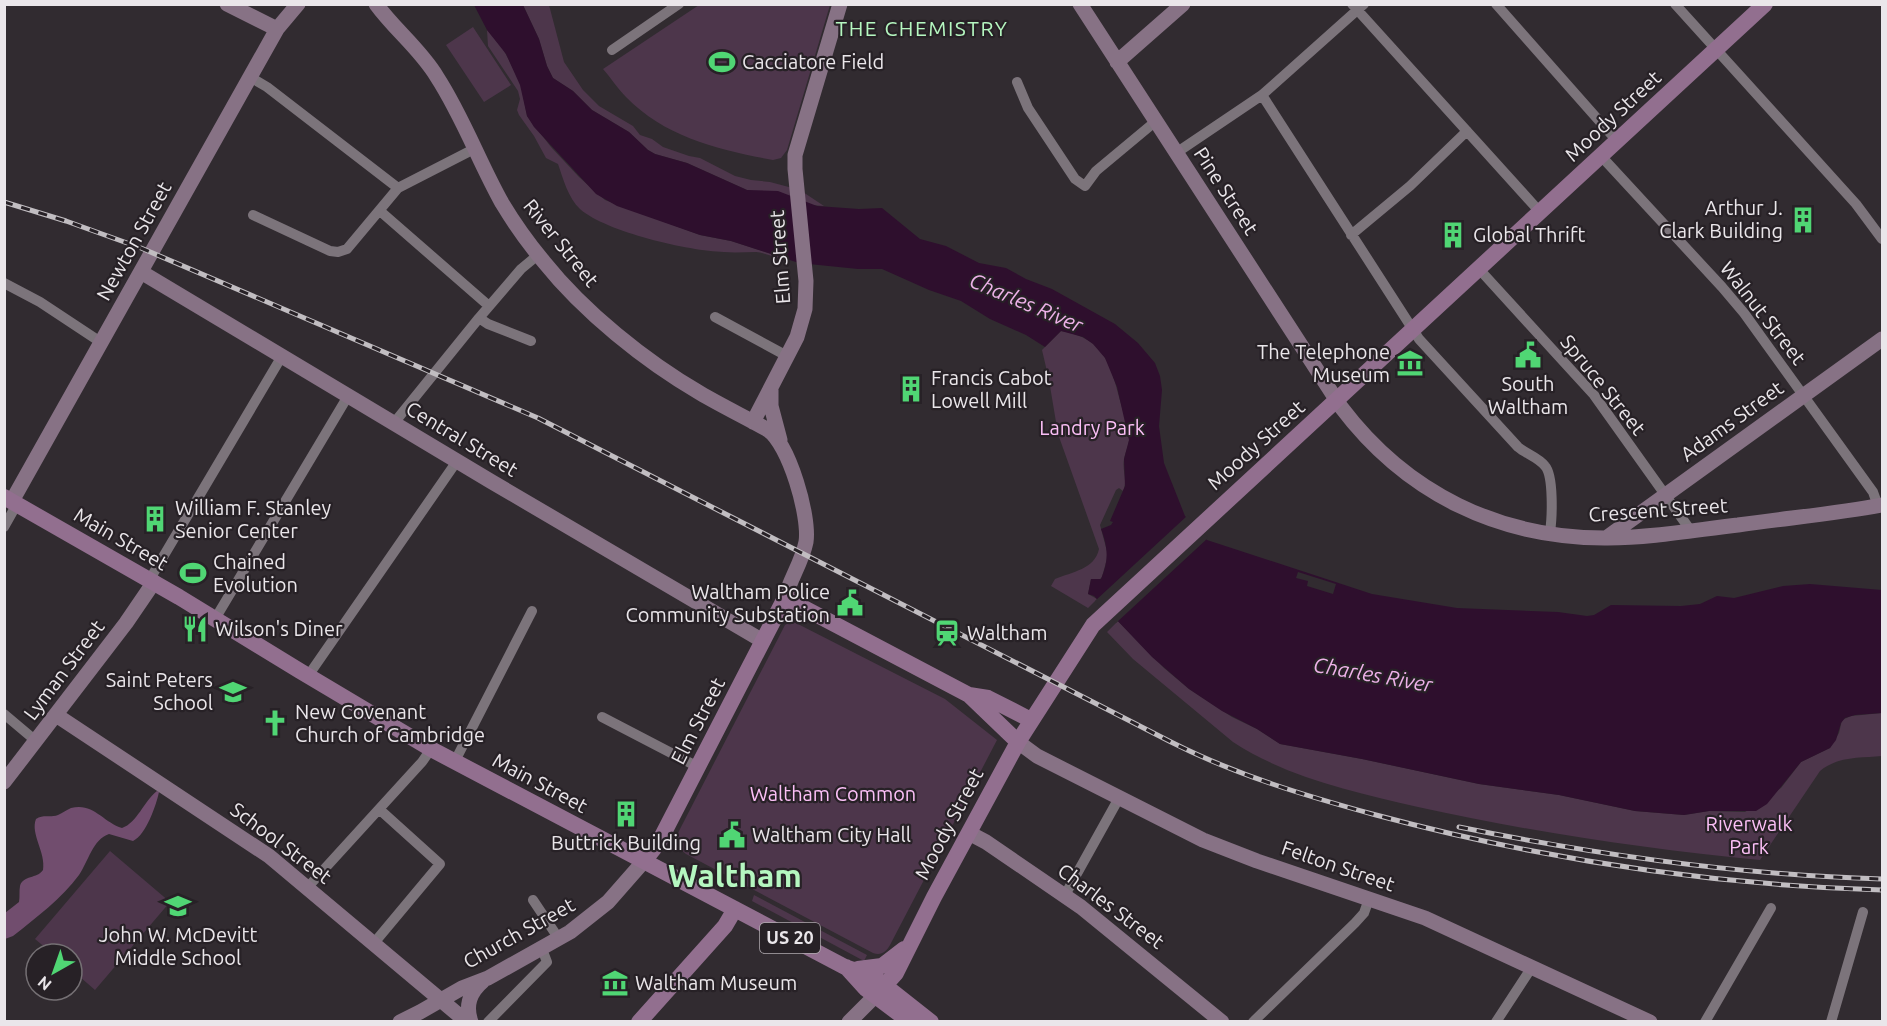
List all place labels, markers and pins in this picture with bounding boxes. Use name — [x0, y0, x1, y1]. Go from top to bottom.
sports icon: Cacciatore Field — [707, 47, 737, 77]
place label: Cacciatore Field — [742, 50, 884, 73]
place label: Arthur J. Clark Building — [1659, 196, 1783, 242]
building icon: Arthur J. Clark Building — [1788, 205, 1818, 235]
building icon: Global Thrift — [1438, 220, 1468, 250]
place label: Global Thrift — [1473, 223, 1586, 246]
place label: The Telephone Museum — [1257, 340, 1390, 386]
public building icon: South Waltham — [1513, 340, 1543, 370]
museum icon: The Telephone Museum — [1395, 348, 1425, 378]
place label: Francis Cabot Lowell Mill — [931, 366, 1052, 412]
place label: South Waltham — [1488, 372, 1568, 418]
building icon: Francis Cabot Lowell Mill — [896, 374, 926, 404]
place label: William F. Stanley Senior Center — [175, 496, 331, 542]
building icon: William F. Stanley Senior Center — [140, 504, 170, 534]
place label: Chained Evolution — [213, 550, 298, 596]
sports icon: Chained Evolution — [178, 558, 208, 588]
place label: Waltham Police Community Substation — [626, 580, 830, 626]
public building icon: Waltham Police Community Substation — [835, 588, 865, 618]
restaurant icon: Wilson's Diner — [180, 614, 210, 644]
place label: Wilson's Diner — [215, 617, 343, 640]
station icon: Waltham — [932, 618, 962, 648]
place label: Waltham — [967, 621, 1047, 644]
place label: Saint Peters School — [106, 668, 213, 714]
school or university icon: Saint Peters School — [218, 677, 248, 707]
place label: New Covenant Church of Cambridge — [295, 700, 485, 746]
church icon: New Covenant Church of Cambridge — [260, 708, 290, 738]
building icon: Buttrick Building — [611, 799, 641, 829]
public building icon: Waltham City Hall — [717, 820, 747, 850]
place label: Waltham City Hall — [752, 823, 911, 846]
place label: Buttrick Building — [551, 831, 701, 854]
school or university icon: John W. McDevitt Middle School — [163, 891, 193, 921]
place label: John W. McDevitt Middle School — [99, 923, 257, 969]
museum icon: Waltham Museum — [600, 968, 630, 998]
place label: Waltham Museum — [635, 971, 797, 994]

